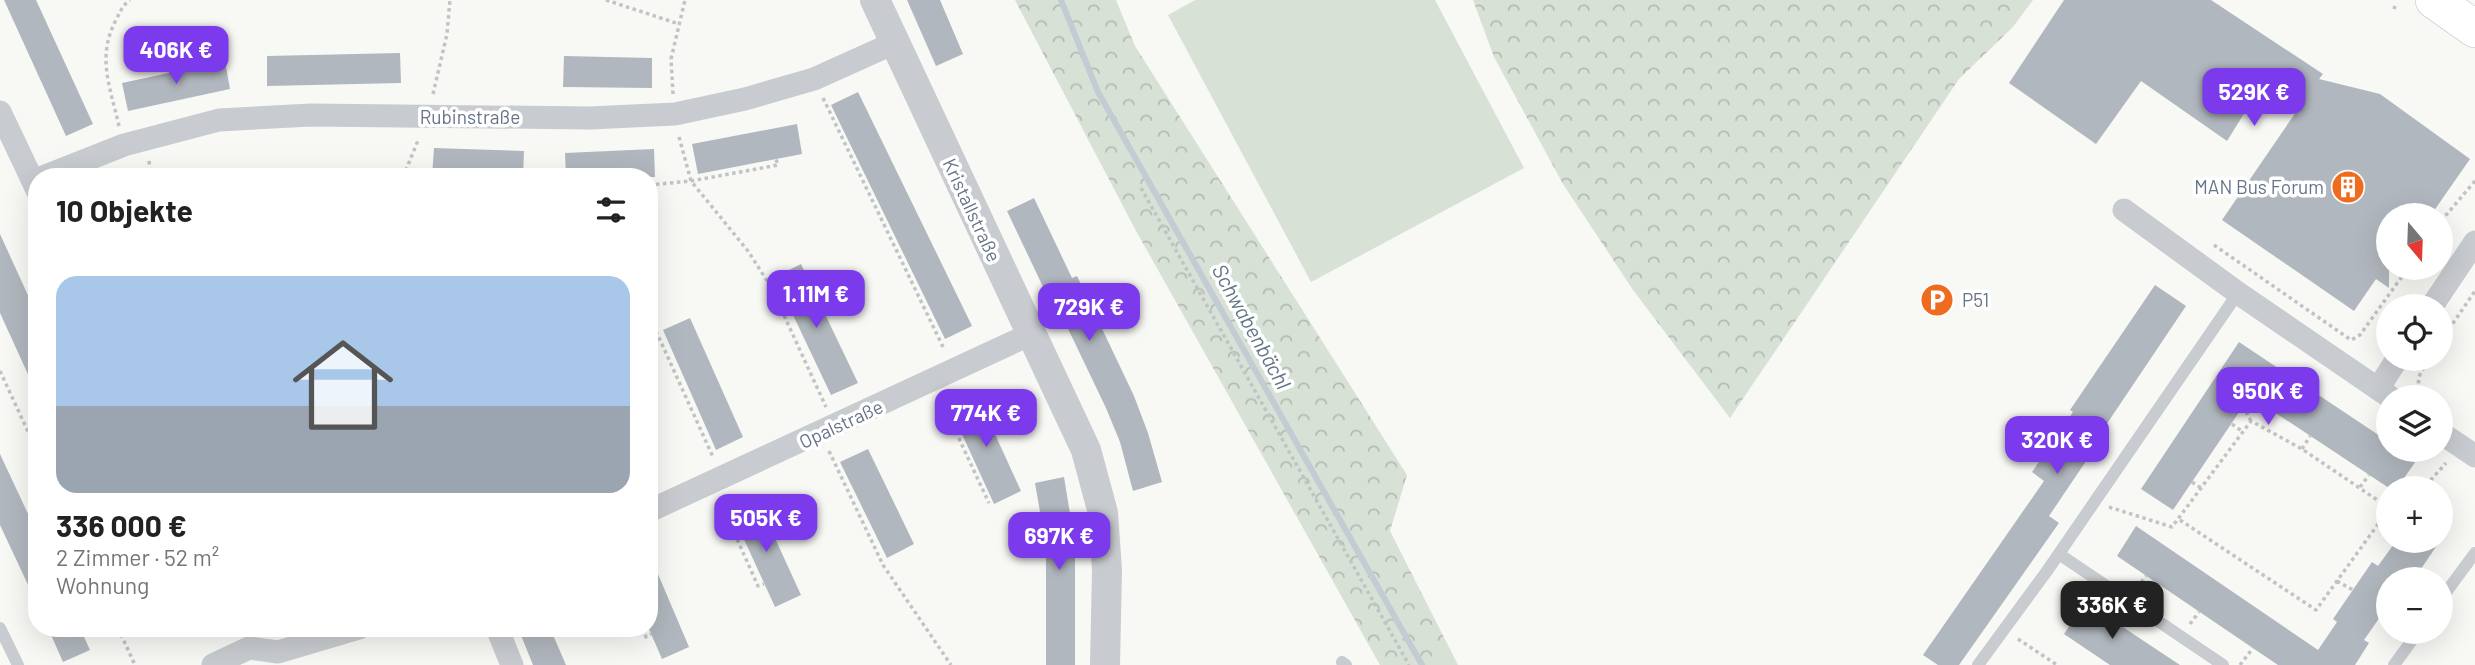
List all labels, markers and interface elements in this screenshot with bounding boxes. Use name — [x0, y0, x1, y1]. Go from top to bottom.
pin: 406K € — [119, 27, 233, 86]
text: 406K € — [140, 35, 212, 63]
pin: 529K € — [2197, 68, 2311, 128]
text: 529K € — [2218, 77, 2290, 105]
street label: Rubinstraße — [420, 105, 520, 128]
street label: Kristallstraße — [939, 155, 1006, 265]
building icon: MAN Bus Forum — [2329, 168, 2367, 206]
place label: MAN Bus Forum — [2194, 175, 2324, 198]
icon: filters — [592, 191, 630, 229]
text: 10 Objekte — [56, 192, 193, 228]
north arrow — [2376, 203, 2454, 280]
map controls — [2376, 203, 2453, 644]
water label: Schwabenbächl — [1208, 259, 1297, 393]
pin: 1.11M € — [751, 270, 881, 330]
text: 1.11M € — [783, 279, 849, 307]
parking icon: P51 — [1918, 281, 1956, 319]
pin: 729K € — [1032, 284, 1146, 343]
place label: P51 — [1962, 288, 1989, 311]
text: 729K € — [1054, 292, 1124, 320]
button: locate — [2376, 294, 2453, 371]
icon: home — [280, 322, 406, 448]
pin: 950K € — [2211, 368, 2325, 427]
text: 950K € — [2232, 376, 2304, 404]
button: layers — [2376, 385, 2453, 462]
pin: 774K € — [929, 390, 1043, 449]
street label: Opalstraße — [795, 394, 886, 453]
text: 774K € — [951, 398, 1021, 426]
pin: 320K € — [2000, 416, 2114, 476]
text: 320K € — [2021, 425, 2093, 453]
button: + — [2376, 476, 2453, 553]
pin: 505K € — [709, 494, 823, 554]
text: 505K € — [730, 503, 802, 531]
text: 336 000 € — [56, 507, 187, 543]
pin: 697K € — [1002, 512, 1116, 572]
text: 697K € — [1024, 521, 1094, 549]
text: 2 Zimmer · 52 m² — [56, 543, 219, 571]
button: − — [2376, 567, 2453, 644]
text: Wohnung — [56, 571, 149, 599]
pin: 336K € — [2055, 582, 2169, 641]
text: 336K € — [2077, 590, 2147, 618]

